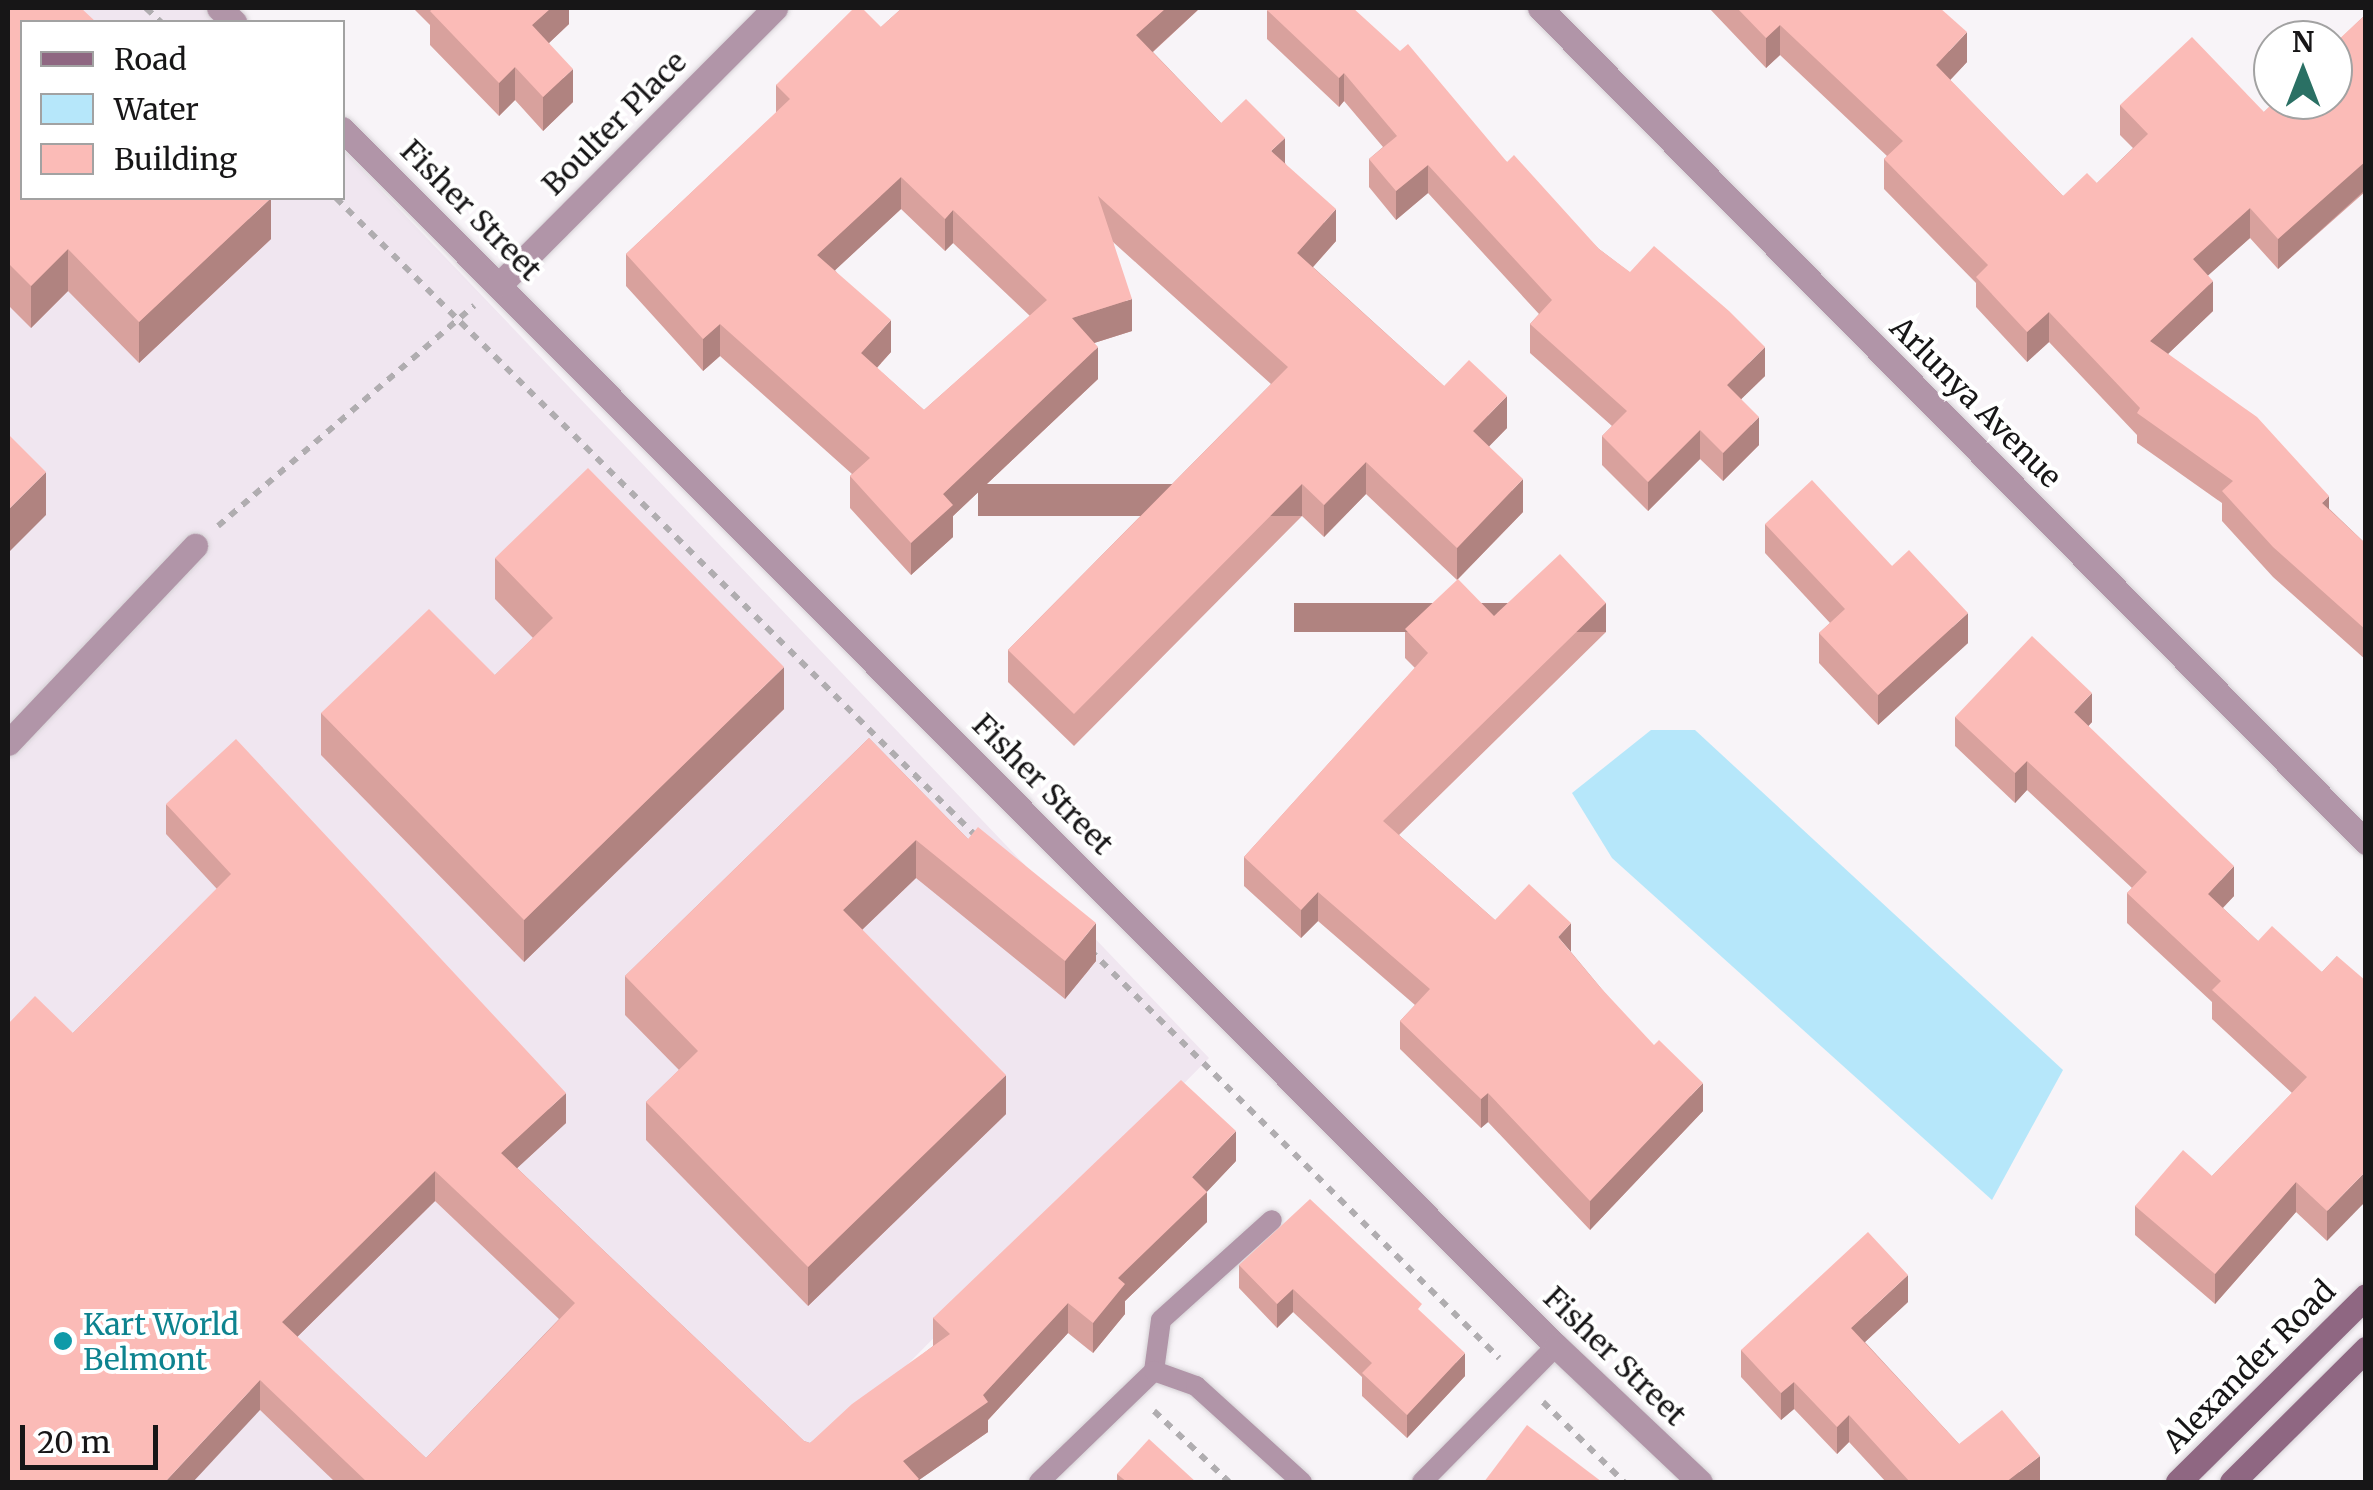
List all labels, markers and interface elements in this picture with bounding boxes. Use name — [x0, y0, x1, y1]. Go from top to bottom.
legend — [20, 20, 345, 200]
north arrow — [2253, 20, 2353, 120]
text: N — [2292, 24, 2314, 60]
text: Road — [114, 40, 187, 78]
street label: Boulter Place — [535, 44, 693, 202]
text: Water — [114, 90, 199, 128]
street label: Fisher Street — [393, 132, 549, 288]
text: Building — [114, 140, 237, 178]
street label: Arlunya Avenue — [1883, 309, 2069, 495]
street label: Fisher Street — [965, 706, 1121, 862]
street label: Alexander Road — [2156, 1273, 2342, 1459]
street label: Fisher Street — [1536, 1279, 1694, 1433]
place label: Kart World Belmont — [83, 1306, 239, 1376]
marker: Kart World Belmont — [52, 1330, 74, 1352]
scale bar — [25, 1405, 162, 1467]
text: 20 m — [37, 1423, 110, 1461]

